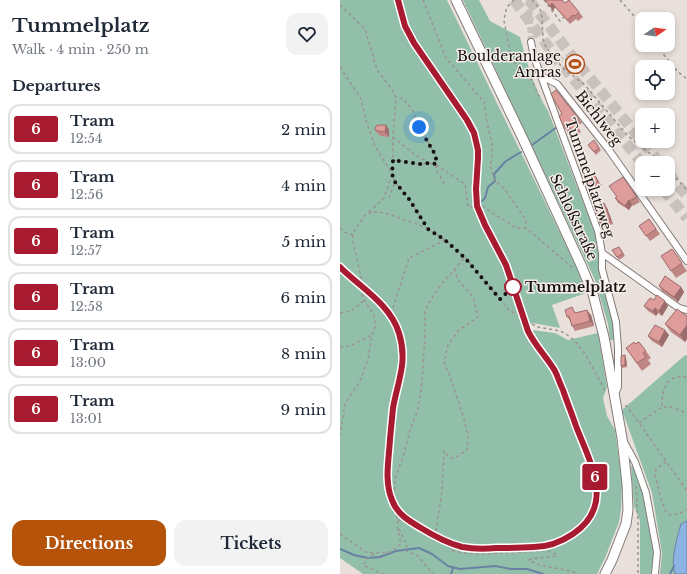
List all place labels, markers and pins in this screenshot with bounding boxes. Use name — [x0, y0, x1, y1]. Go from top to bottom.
place label: Boulderanlage Amras — [457, 47, 561, 81]
sports icon: Boulderanlage Amras — [564, 53, 586, 75]
marker: Tummelplatz — [504, 278, 522, 296]
place label: Tummelplatz — [525, 278, 626, 296]

